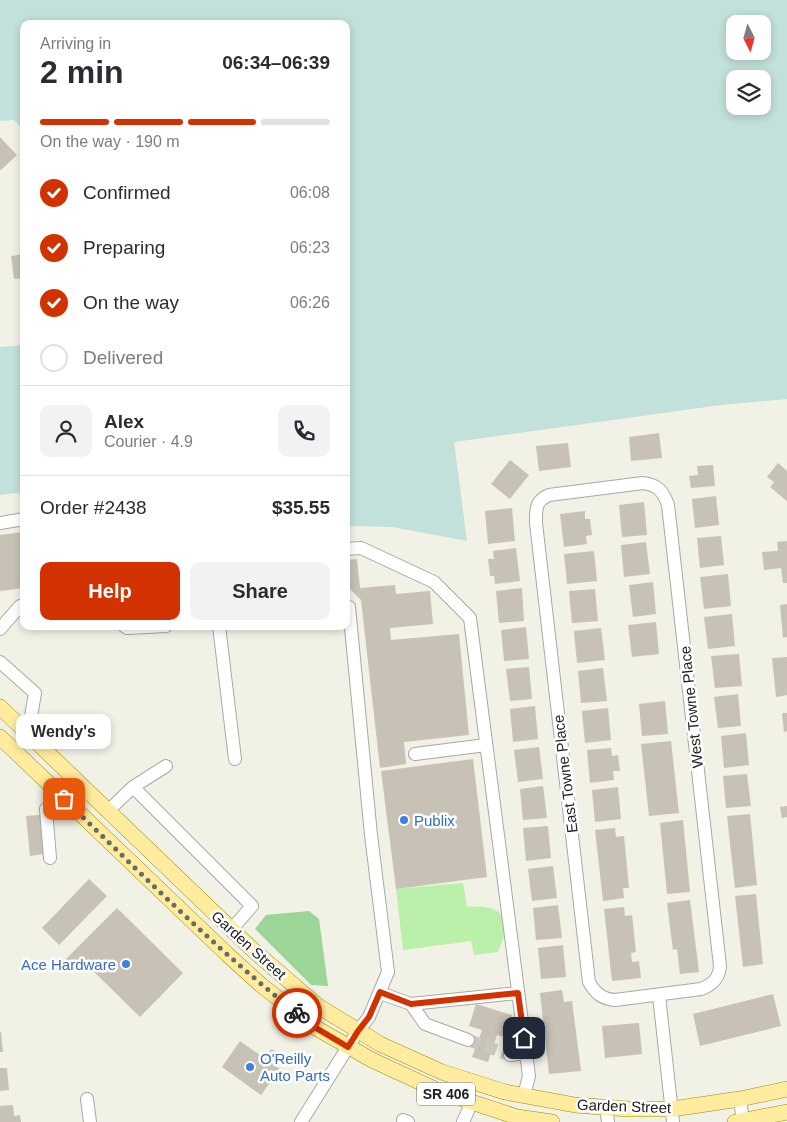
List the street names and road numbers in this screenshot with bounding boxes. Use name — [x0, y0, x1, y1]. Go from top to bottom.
street label: West Towne Place — [676, 645, 706, 769]
street label: East Towne Place — [549, 714, 581, 834]
street label: Garden Street — [208, 907, 290, 983]
road number: SR 406 — [417, 1082, 475, 1106]
street label: Garden Street — [577, 1096, 672, 1116]

